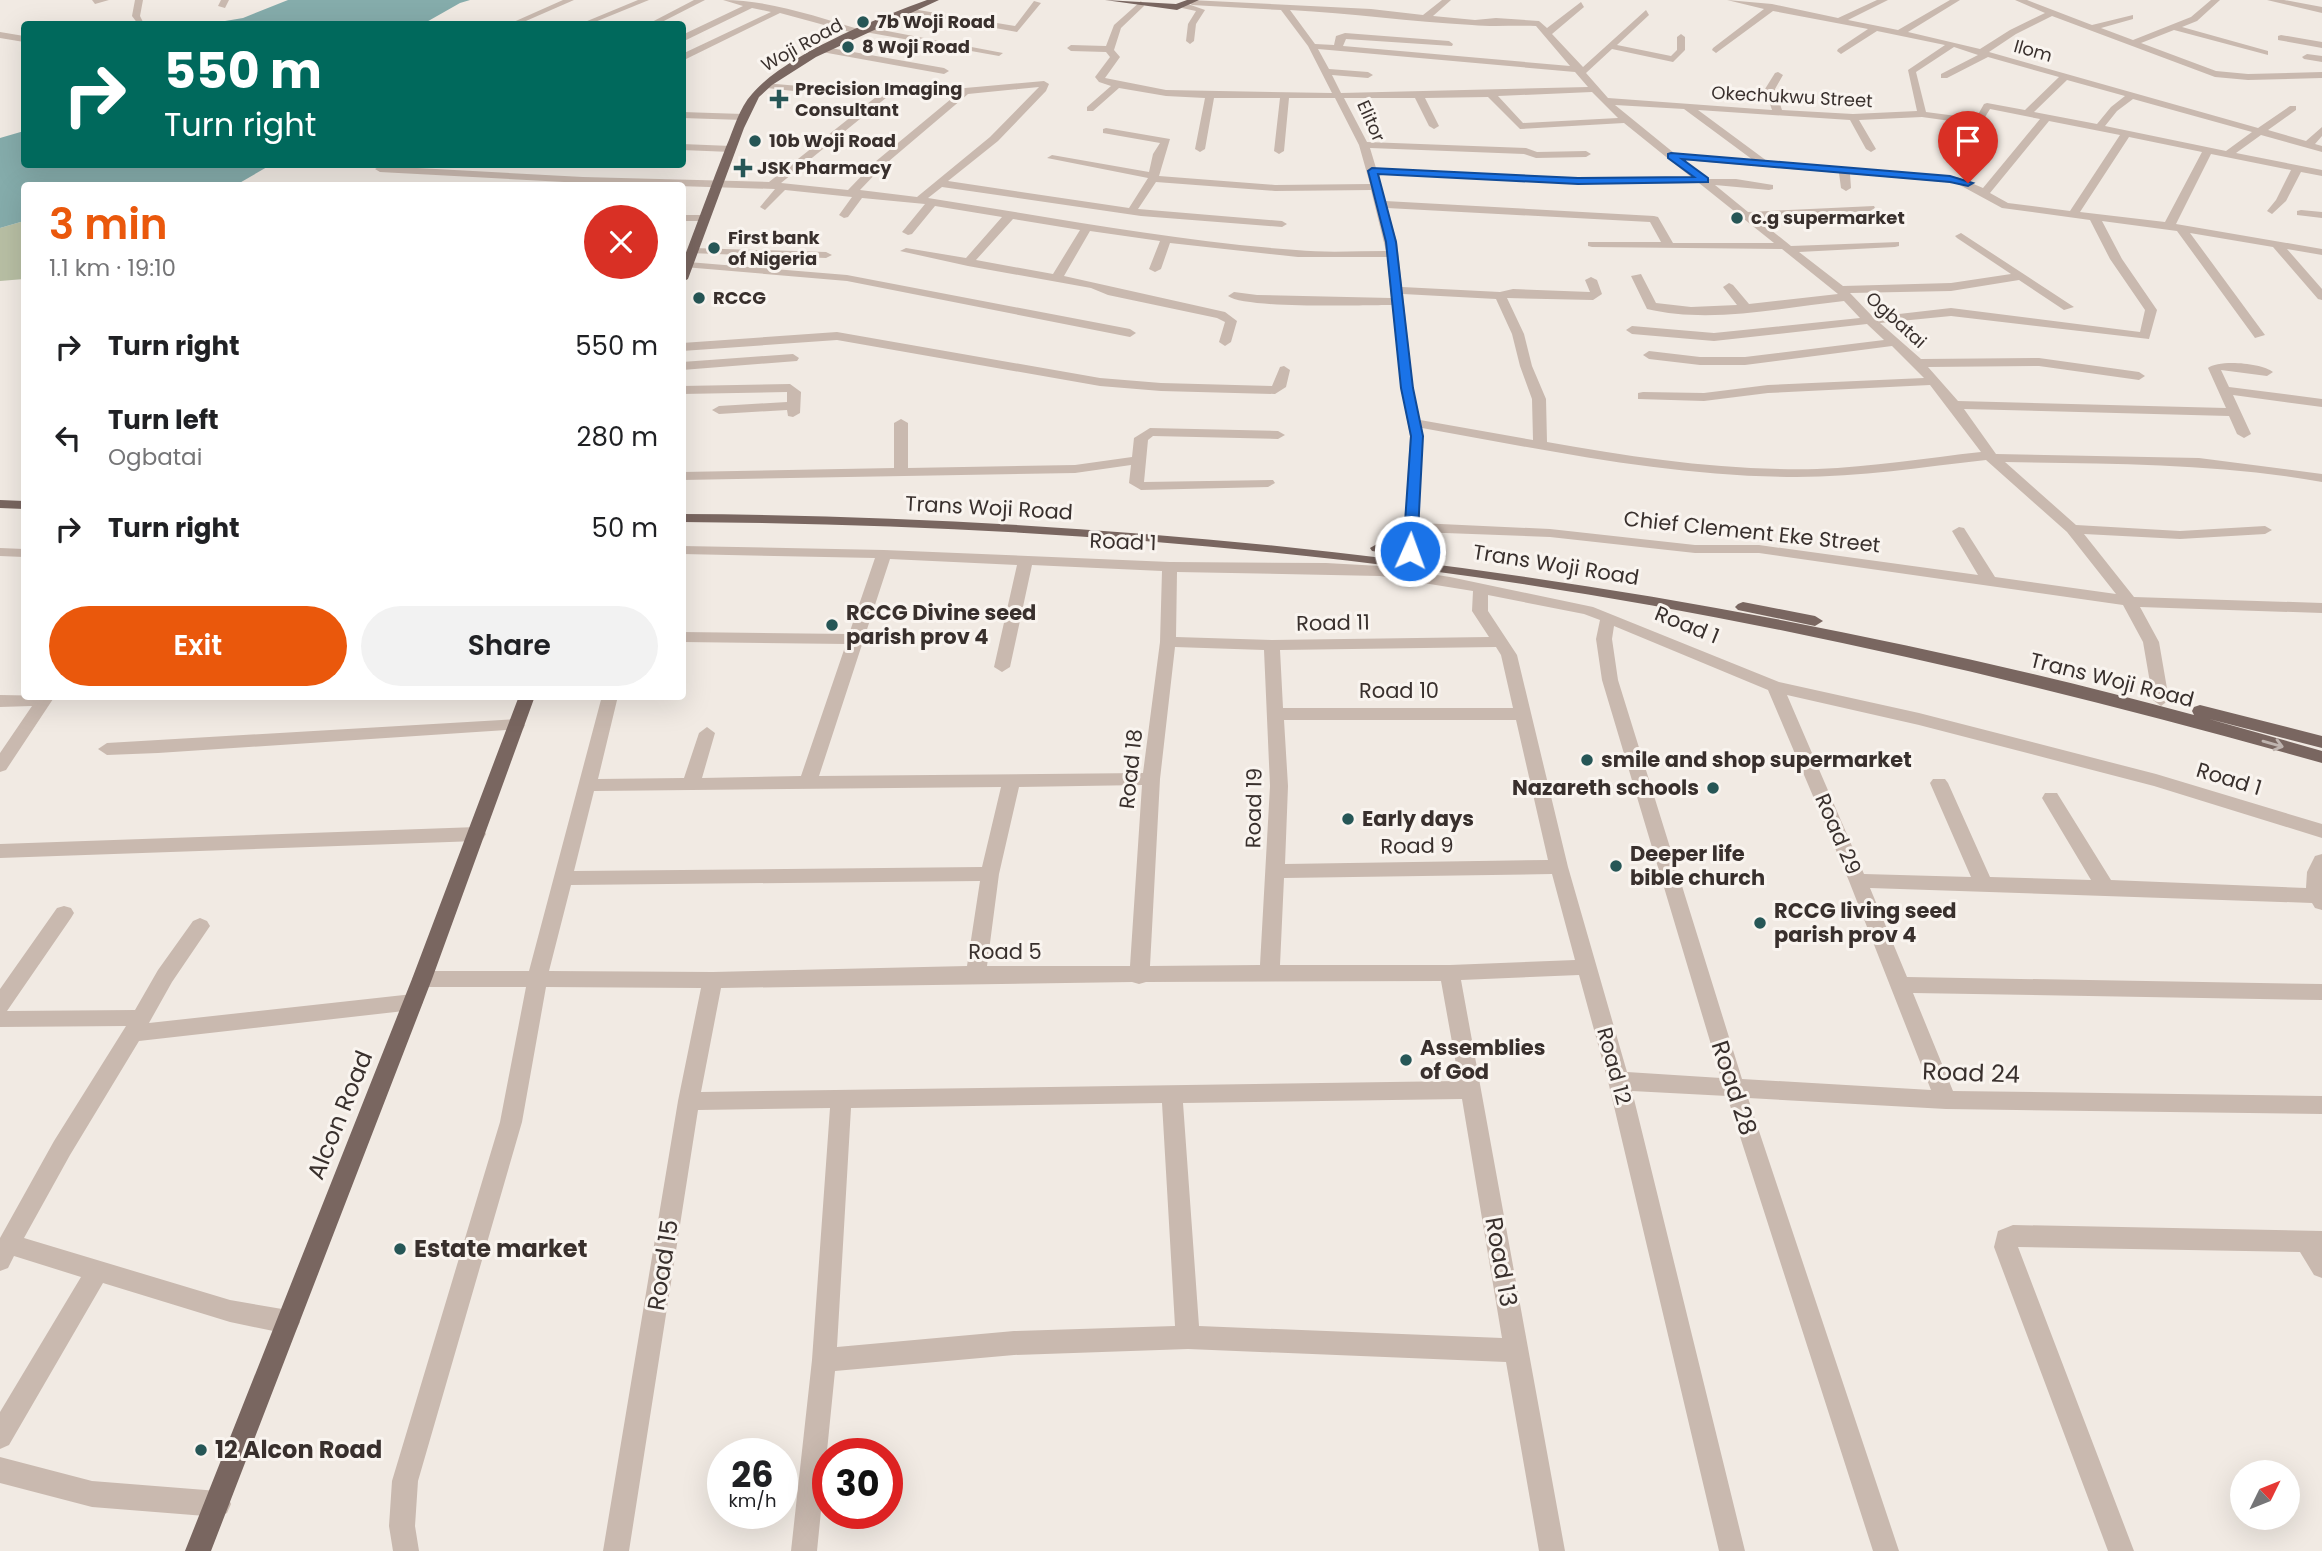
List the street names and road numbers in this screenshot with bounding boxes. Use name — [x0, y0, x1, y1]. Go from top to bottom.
street label: Woji Road — [757, 12, 847, 77]
street label: Ilom — [2011, 33, 2055, 68]
street label: Okechukwu Street — [1711, 80, 1873, 113]
street label: Elitor — [1351, 96, 1392, 146]
street label: Ogbatai — [1861, 286, 1932, 354]
street label: Trans Woji Road — [904, 489, 1074, 526]
street label: Chief Clement Eke Street — [1622, 504, 1882, 559]
street label: Road 1 — [1089, 526, 1157, 557]
street label: Trans Woji Road — [1471, 537, 1641, 592]
street label: Road 1 — [1651, 599, 1724, 651]
street label: Road 11 — [1296, 607, 1370, 638]
street label: Trans Woji Road — [2027, 645, 2197, 714]
street label: Road 10 — [1359, 676, 1439, 705]
street label: Road 18 — [1112, 728, 1149, 810]
street label: Road 1 — [2193, 755, 2265, 802]
street label: Road 19 — [1238, 768, 1269, 848]
street label: Road 29 — [1808, 789, 1869, 879]
street label: Road 9 — [1380, 830, 1454, 861]
street label: Road 5 — [968, 937, 1042, 966]
street label: Road 12 — [1590, 1024, 1639, 1108]
street label: Road 28 — [1704, 1036, 1765, 1139]
street label: Alcon Road — [299, 1045, 380, 1184]
street label: Road 24 — [1922, 1054, 2020, 1091]
street label: Road 13 — [1477, 1214, 1526, 1309]
street label: Road 15 — [639, 1217, 686, 1313]

